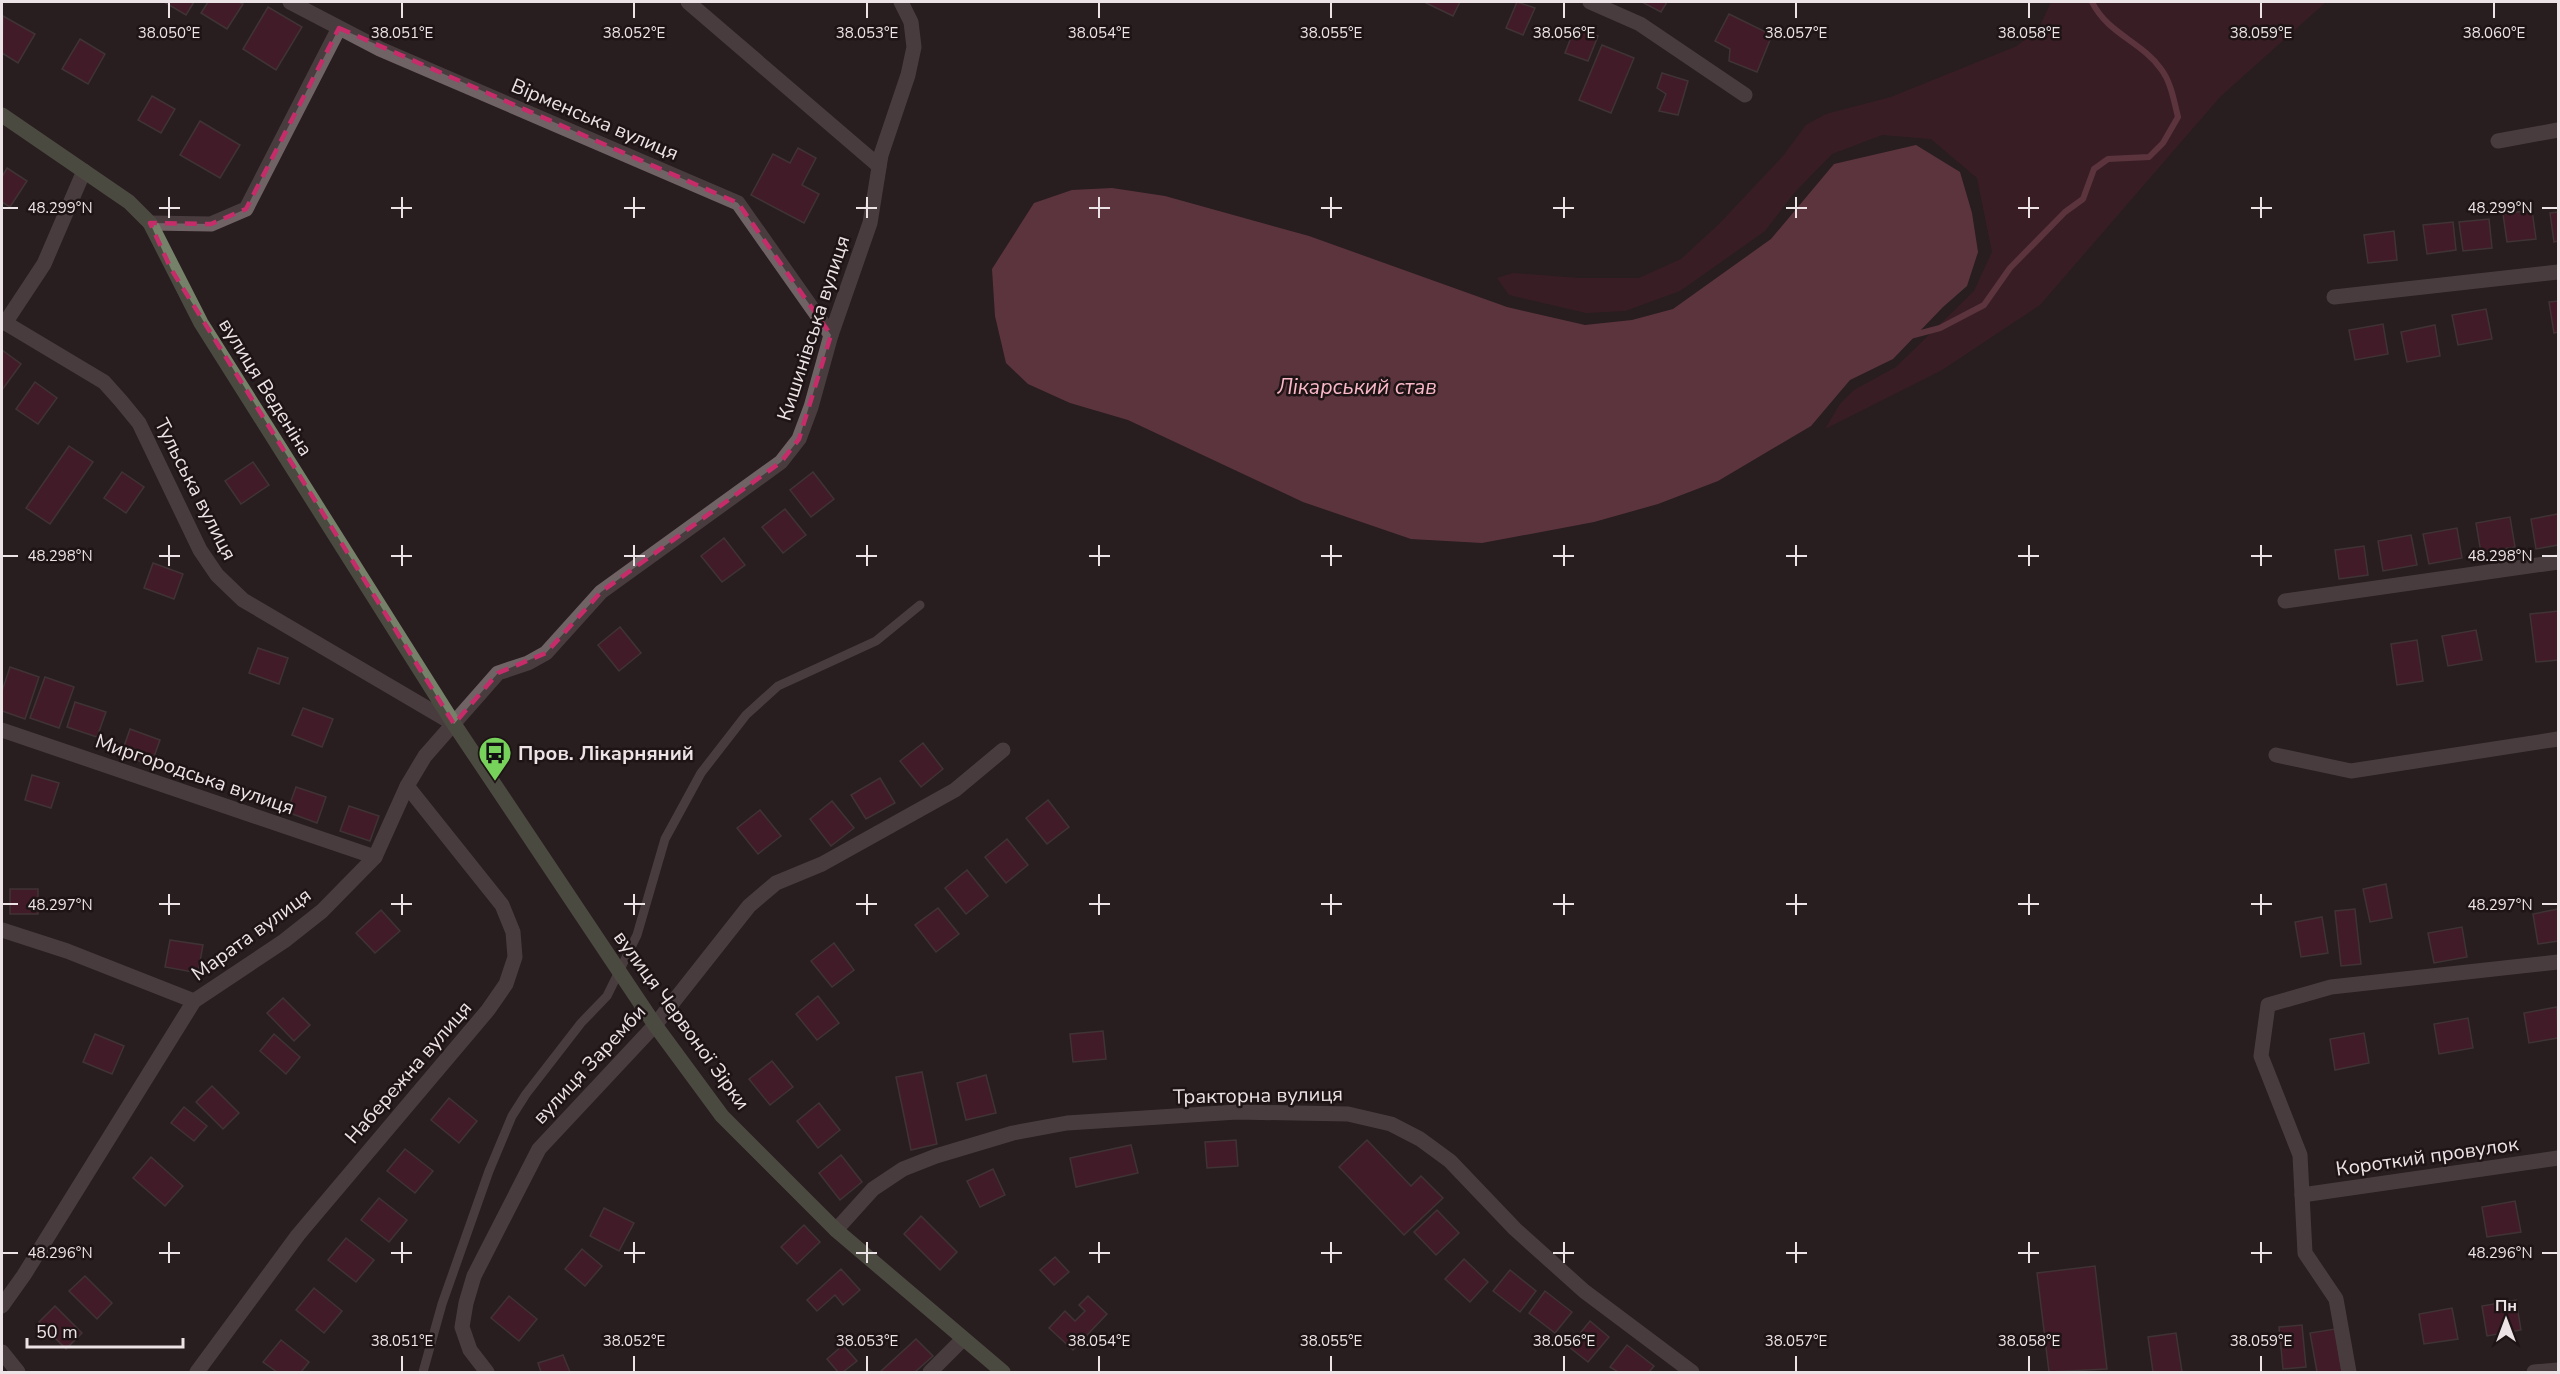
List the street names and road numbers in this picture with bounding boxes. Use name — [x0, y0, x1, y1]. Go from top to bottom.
street label: Вірменська вулиця — [507, 72, 683, 167]
street label: Кишинівська вулиця — [771, 232, 856, 424]
street label: вулиця Веденіна — [212, 313, 319, 461]
street label: Тульська вулиця — [148, 414, 243, 565]
street label: Миргородська вулиця — [92, 728, 298, 821]
street label: Марата вулиця — [186, 882, 317, 987]
street label: вулиця Червоної Зірки — [607, 925, 756, 1115]
street label: Набережна вулиця — [339, 995, 478, 1149]
street label: вулиця Заремби — [527, 999, 652, 1130]
street label: Тракторна вулиця — [1173, 1081, 1343, 1110]
street label: Короткий провулок — [2334, 1130, 2521, 1183]

